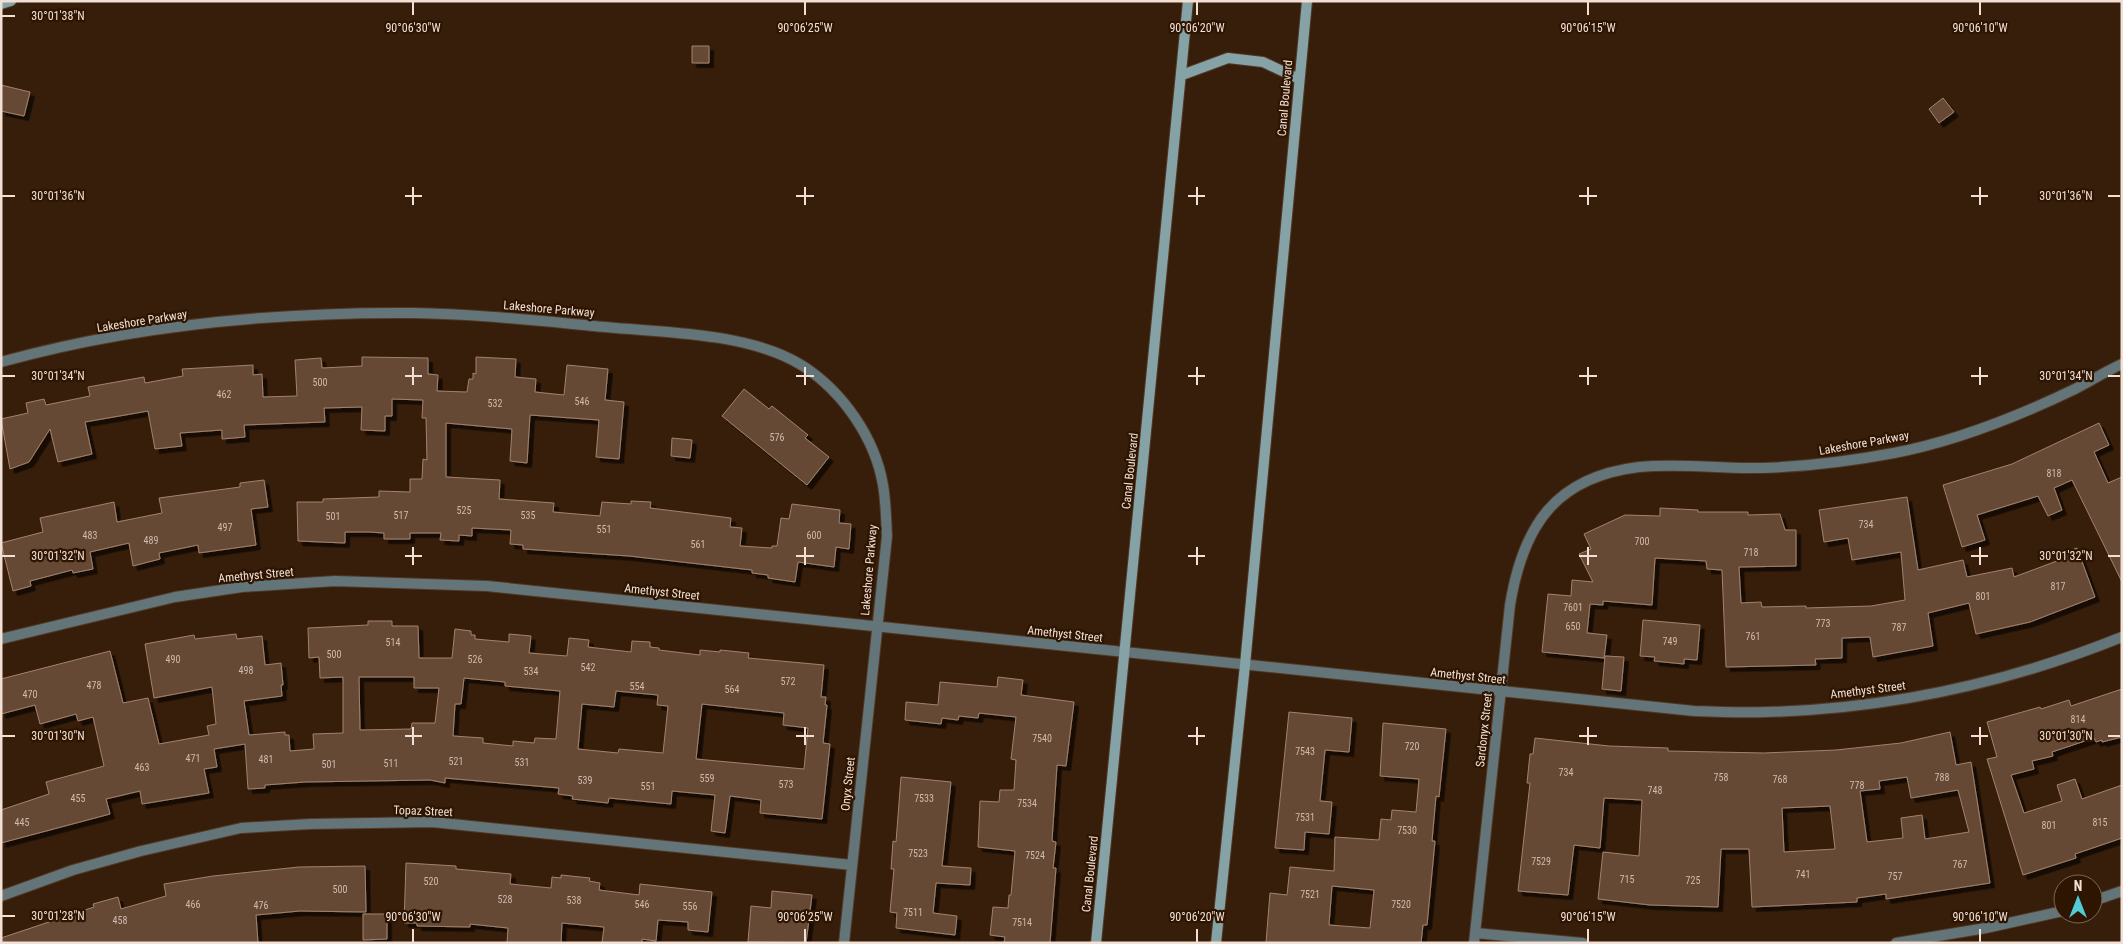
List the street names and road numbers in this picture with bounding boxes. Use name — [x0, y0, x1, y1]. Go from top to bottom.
street label: Canal Boulevard — [1275, 59, 1295, 137]
street label: Lakeshore Parkway — [503, 298, 595, 320]
street label: Lakeshore Parkway — [96, 307, 188, 335]
street label: Lakeshore Parkway — [1818, 428, 1910, 458]
street label: Canal Boulevard — [1119, 432, 1141, 510]
street label: Lakeshore Parkway — [858, 524, 880, 616]
street label: Amethyst Street — [218, 565, 295, 585]
street label: Amethyst Street — [624, 581, 701, 603]
street label: Amethyst Street — [1027, 623, 1104, 645]
street label: Amethyst Street — [1430, 665, 1507, 687]
street label: Amethyst Street — [1830, 678, 1907, 702]
street label: Sardonyx Street — [1473, 692, 1495, 768]
street label: Onyx Street — [838, 756, 858, 812]
street label: Topaz Street — [393, 803, 453, 819]
street label: Canal Boulevard — [1079, 835, 1101, 913]

